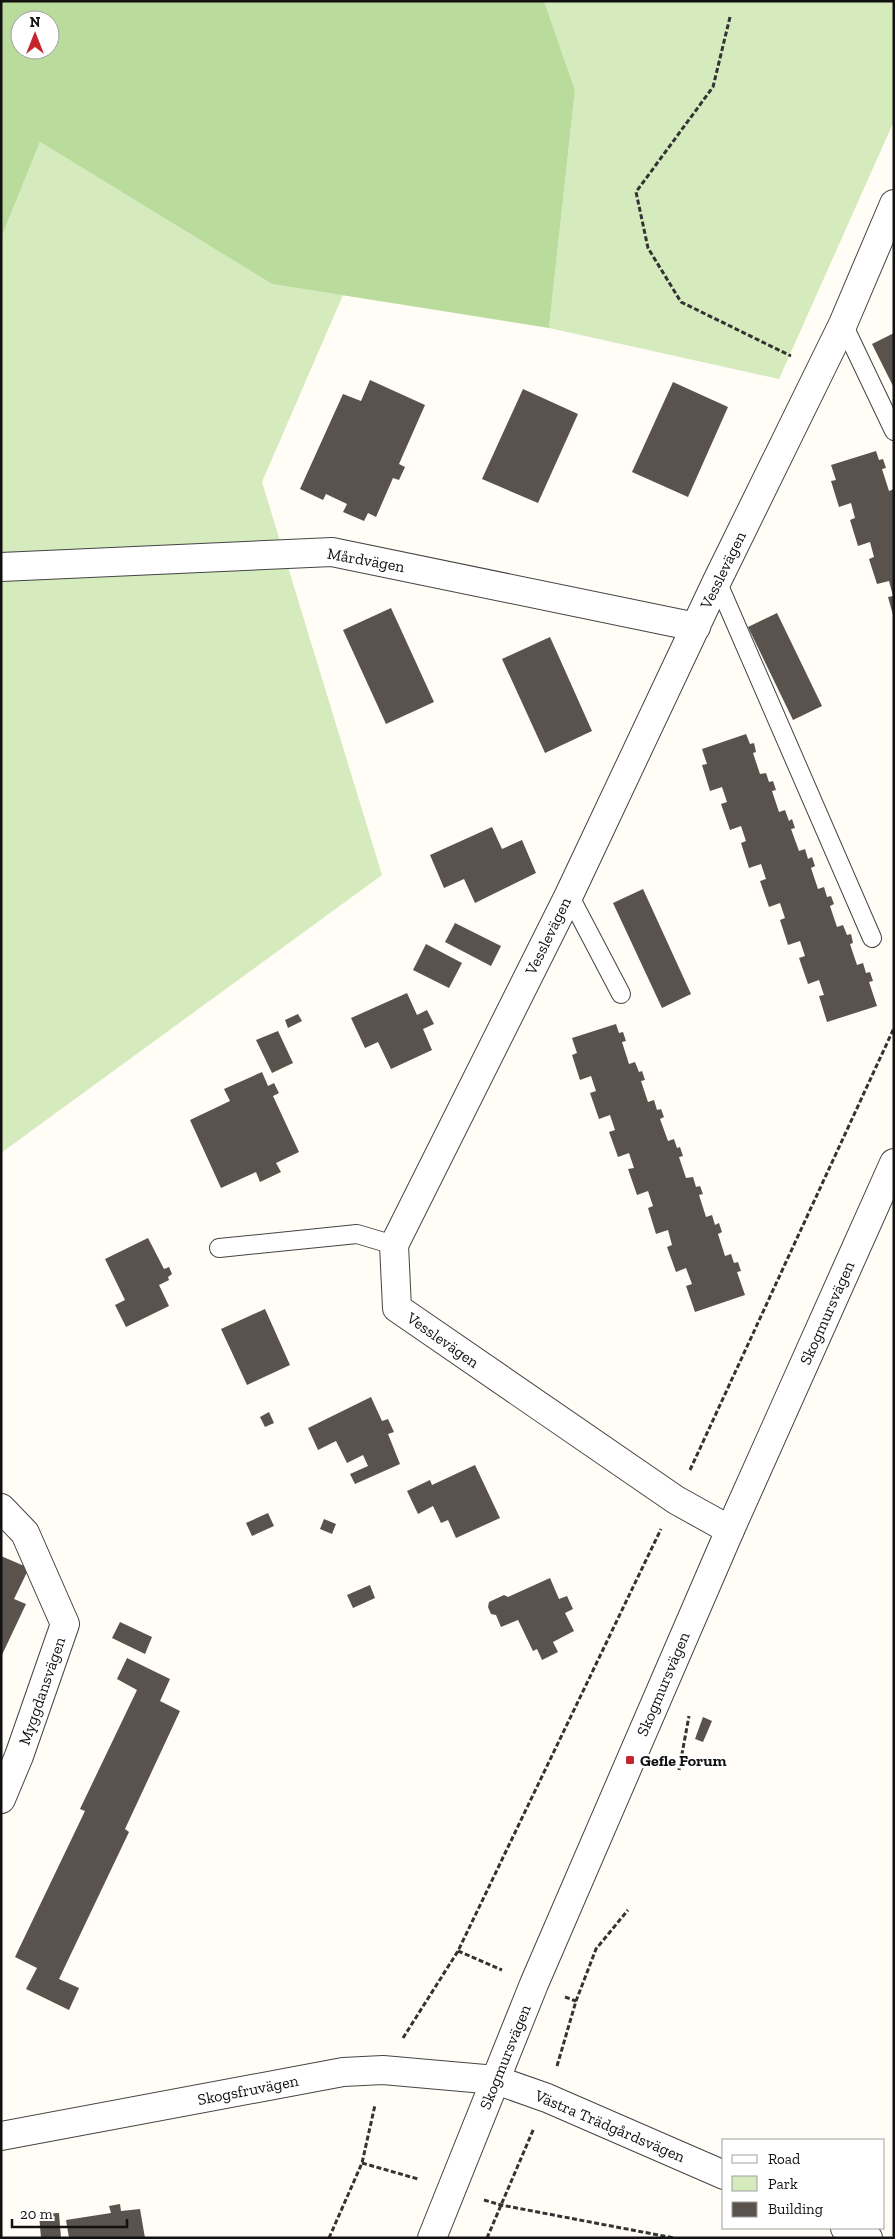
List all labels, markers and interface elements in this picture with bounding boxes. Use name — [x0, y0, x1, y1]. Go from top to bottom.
north arrow — [10, 10, 60, 60]
text: N — [30, 14, 41, 31]
street label: Vesslevägen — [696, 527, 750, 613]
street label: Mårdvägen — [326, 544, 407, 576]
street label: Vesslevägen — [521, 893, 575, 979]
street label: Skogmursvägen — [796, 1258, 859, 1368]
street label: Vesslevägen — [402, 1308, 483, 1372]
street label: Skogmursvägen — [632, 1628, 694, 1739]
street label: Myggdansvägen — [15, 1634, 70, 1748]
place label: Gefle Forum — [640, 1751, 727, 1770]
marker: Gefle Forum — [624, 1754, 636, 1766]
street label: Skogmursvägen — [475, 2001, 535, 2112]
street label: Skogsfruvägen — [196, 2071, 301, 2109]
street label: Västra Trädgårdsvägen — [531, 2085, 689, 2167]
legend — [722, 2139, 885, 2229]
text: Road — [768, 2150, 801, 2168]
text: Park — [768, 2175, 798, 2193]
scale bar — [12, 2196, 128, 2228]
text: Building — [768, 2200, 823, 2218]
text: 20 m — [20, 2205, 53, 2223]

